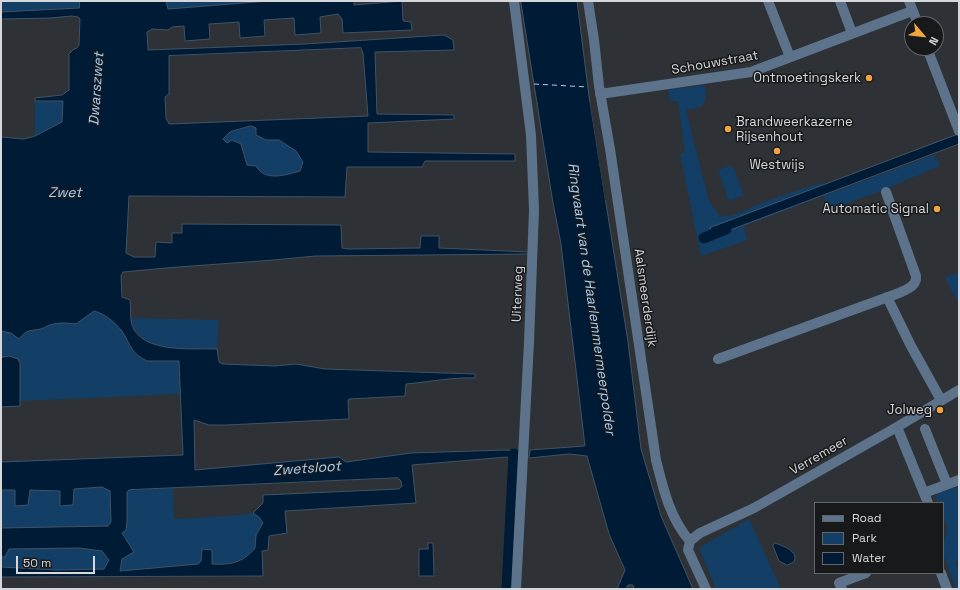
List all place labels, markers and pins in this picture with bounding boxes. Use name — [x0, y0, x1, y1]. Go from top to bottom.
place label: Ontmoetingskerk — [753, 70, 861, 86]
marker: Ontmoetingskerk — [864, 73, 874, 83]
place label: Brandweerkazerne Rijsenhout — [736, 114, 853, 145]
marker: Brandweerkazerne Rijsenhout — [723, 124, 733, 134]
marker: Westwijs — [772, 146, 782, 156]
place label: Westwijs — [749, 157, 805, 173]
place label: Automatic Signal — [822, 201, 929, 217]
marker: Automatic Signal — [932, 204, 942, 214]
place label: Jolweg — [887, 402, 932, 418]
marker: Jolweg — [935, 405, 945, 415]

